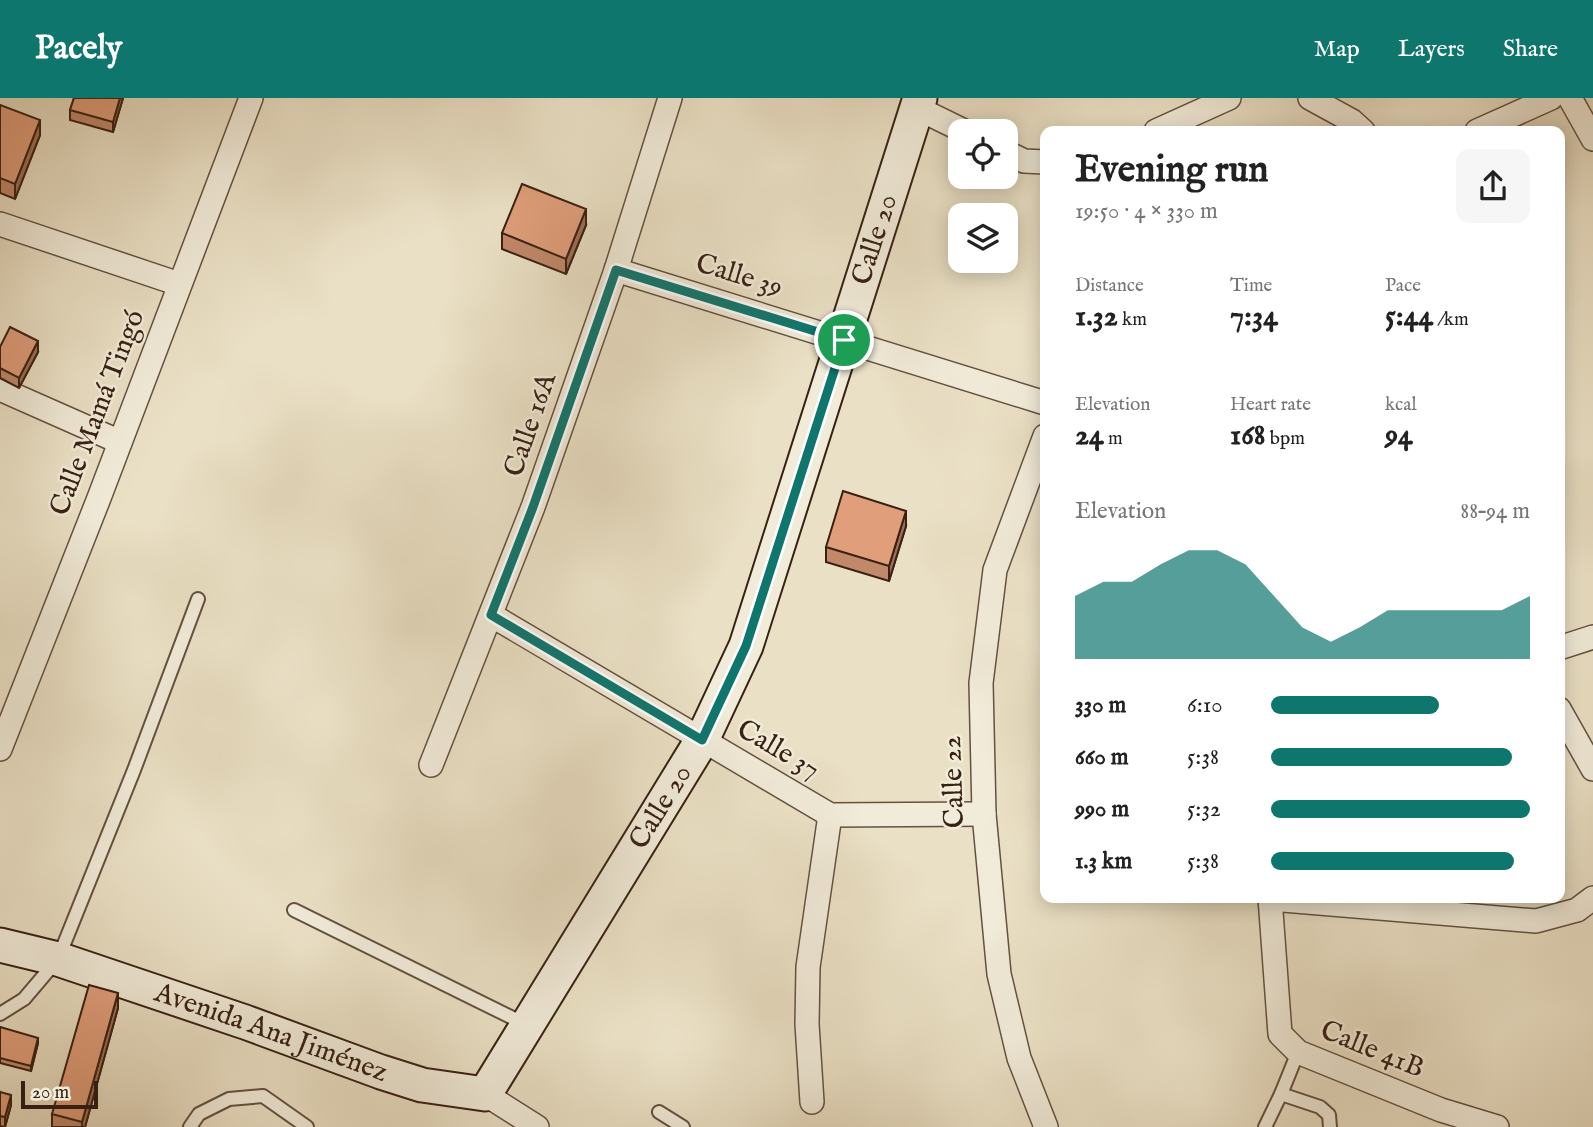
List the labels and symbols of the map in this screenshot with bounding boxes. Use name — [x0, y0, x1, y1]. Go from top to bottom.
street label: Calle 20 — [844, 190, 906, 289]
street label: Calle 39 — [691, 246, 787, 306]
street label: Calle Mamá Tingó — [43, 305, 153, 521]
pin — [814, 310, 874, 370]
street label: Calle 16A — [497, 367, 565, 481]
street label: Calle 37 — [730, 712, 826, 788]
street label: Calle 22 — [935, 735, 973, 829]
street label: Calle 20 — [622, 758, 700, 856]
street label: Avenida Ana Jiménez — [149, 975, 392, 1090]
street label: Calle 41B — [1315, 1013, 1429, 1087]
scale bar — [21, 1078, 98, 1110]

